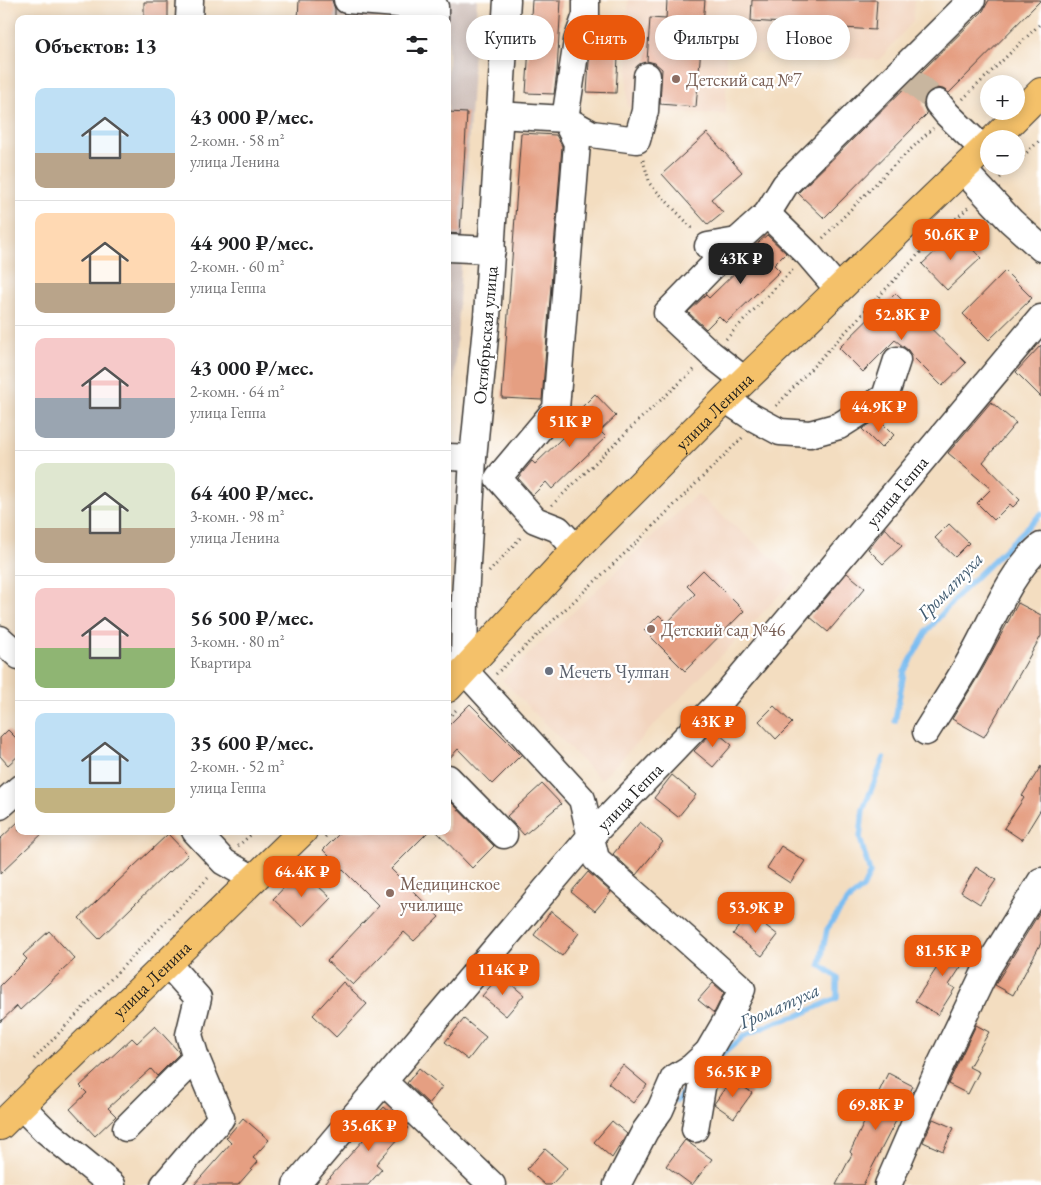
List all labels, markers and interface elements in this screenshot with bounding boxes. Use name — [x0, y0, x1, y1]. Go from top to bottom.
chip: Купить — [466, 15, 554, 60]
chip: Снять — [564, 15, 645, 60]
chip: Фильтры — [655, 15, 757, 60]
chip: Новое — [767, 15, 850, 60]
icon: filters — [403, 31, 431, 59]
text: Объектов: 13 — [35, 32, 157, 59]
place label: Детский сад №7 — [686, 68, 802, 91]
marker: Детский сад №7 — [670, 73, 682, 85]
map controls — [980, 75, 1025, 175]
button: + — [980, 75, 1025, 120]
text: 43 000 ₽/мес. — [190, 103, 314, 130]
icon: home — [75, 108, 135, 168]
text: 2-комн. · 58 m² — [190, 130, 285, 151]
button: − — [980, 130, 1025, 175]
text: улица Ленина — [190, 151, 280, 172]
pin: 50.6K ₽ — [905, 218, 997, 261]
text: 50.6K ₽ — [923, 224, 979, 245]
text: 44 900 ₽/мес. — [190, 229, 314, 256]
icon: home — [75, 233, 135, 293]
pin: 43K ₽ — [706, 242, 776, 285]
text: 43K ₽ — [720, 248, 762, 269]
text: 2-комн. · 60 m² — [190, 256, 285, 277]
street label: Октябрьская улица — [467, 264, 503, 405]
text: улица Геппа — [190, 277, 266, 298]
pin: 52.8K ₽ — [856, 298, 948, 341]
text: 52.8K ₽ — [874, 304, 930, 325]
text: 43 000 ₽/мес. — [190, 354, 314, 381]
icon: home — [75, 358, 135, 418]
street label: улица Ленина — [670, 366, 758, 455]
text: 2-комн. · 64 m² — [190, 381, 285, 402]
pin: 44.9K ₽ — [833, 390, 925, 433]
text: 44.9K ₽ — [851, 396, 907, 417]
text: улица Геппа — [190, 402, 266, 423]
pin: 51K ₽ — [535, 406, 605, 448]
text: 51K ₽ — [549, 411, 591, 432]
street label: улица Геппа — [860, 450, 933, 531]
text: 64 400 ₽/мес. — [190, 479, 314, 506]
icon: home — [75, 483, 135, 543]
text: 3-комн. · 98 m² — [190, 506, 285, 527]
text: улица Ленина — [190, 527, 280, 548]
water label: Громатуха — [911, 547, 989, 626]
text: 56 500 ₽/мес. — [190, 604, 314, 631]
icon: home — [75, 608, 135, 668]
place label: Детский сад №46 — [661, 618, 786, 641]
marker: Детский сад №46 — [645, 623, 657, 635]
text: 3-комн. · 80 m² — [190, 631, 285, 652]
text: Квартира — [190, 652, 251, 673]
place label: Мечеть Чулпан — [559, 660, 669, 683]
marker: Мечеть Чулпан — [543, 665, 555, 677]
pin: 43K ₽ — [678, 706, 748, 748]
text: 43K ₽ — [692, 711, 734, 732]
text: 35 600 ₽/мес. — [190, 729, 314, 756]
icon: home — [75, 733, 135, 793]
text: 2-комн. · 52 m² — [190, 756, 285, 777]
street label: улица Геппа — [591, 757, 668, 835]
text: улица Геппа — [190, 777, 266, 798]
pin: 64.4K ₽ — [256, 856, 348, 898]
text: 64.4K ₽ — [274, 861, 330, 882]
place label: Медицинское училище — [400, 872, 500, 916]
marker: Медицинское училище — [384, 887, 396, 899]
pin: 53.9K ₽ — [710, 892, 802, 934]
text: 53.9K ₽ — [728, 897, 784, 918]
pin: 81.5K ₽ — [897, 934, 989, 977]
street label: улица Ленина — [107, 935, 196, 1022]
text: 81.5K ₽ — [915, 940, 971, 961]
pin: 114K ₽ — [462, 954, 544, 996]
text: 114K ₽ — [477, 959, 529, 980]
water label: Громатуха — [734, 977, 823, 1035]
pin: 56.5K ₽ — [687, 1056, 779, 1098]
text: 56.5K ₽ — [705, 1061, 761, 1082]
pin: 69.8K ₽ — [830, 1088, 922, 1131]
text: 69.8K ₽ — [848, 1094, 904, 1115]
pin: 35.6K ₽ — [323, 1110, 415, 1152]
text: 35.6K ₽ — [341, 1115, 397, 1136]

